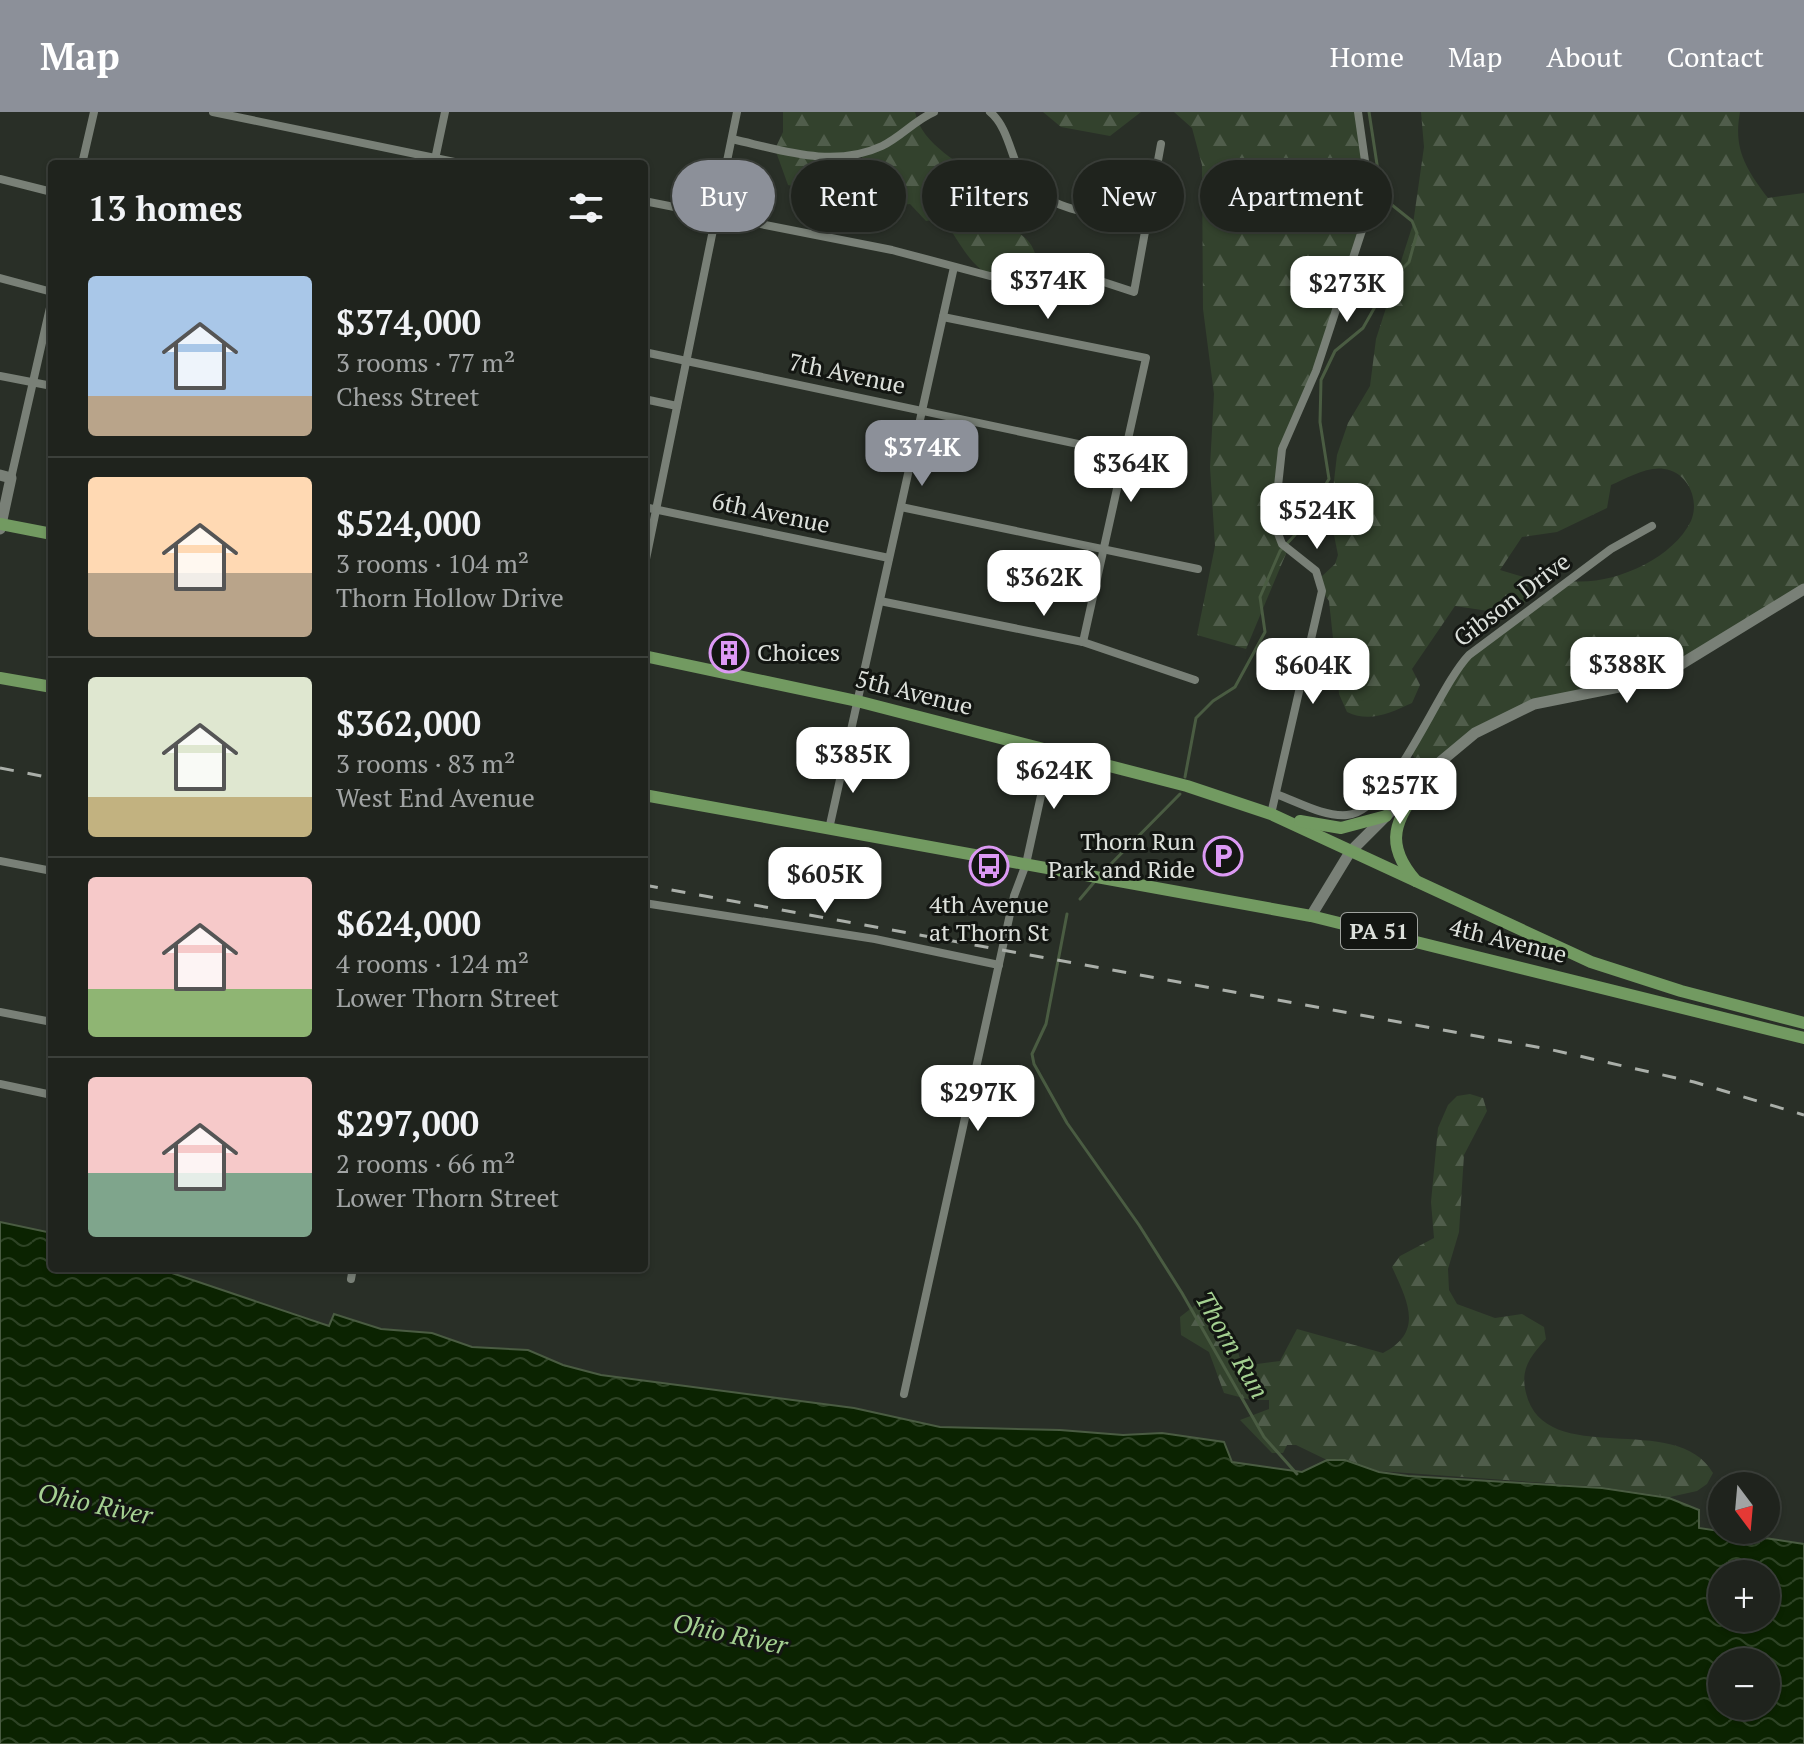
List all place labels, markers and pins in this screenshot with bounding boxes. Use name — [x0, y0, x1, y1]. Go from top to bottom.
pin: $374K — [992, 253, 1104, 321]
pin: $273K — [1291, 256, 1403, 324]
pin: $374K — [866, 420, 978, 488]
pin: $364K — [1075, 436, 1187, 504]
pin: $524K — [1261, 483, 1373, 551]
pin: $362K — [988, 550, 1100, 618]
building icon: Choices — [708, 632, 750, 674]
place label: Choices — [757, 636, 840, 668]
pin: $388K — [1571, 637, 1683, 705]
pin: $604K — [1257, 638, 1369, 706]
pin: $385K — [797, 727, 909, 795]
pin: $624K — [998, 743, 1110, 811]
pin: $257K — [1344, 758, 1456, 826]
place label: Thorn Run Park and Ride — [1048, 825, 1195, 885]
parking icon: Thorn Run Park and Ride — [1202, 835, 1244, 877]
bus stop icon: 4th Avenue at Thorn St — [968, 845, 1010, 887]
pin: $605K — [769, 847, 881, 915]
place label: 4th Avenue at Thorn St — [929, 888, 1049, 948]
pin: $297K — [922, 1065, 1034, 1133]

